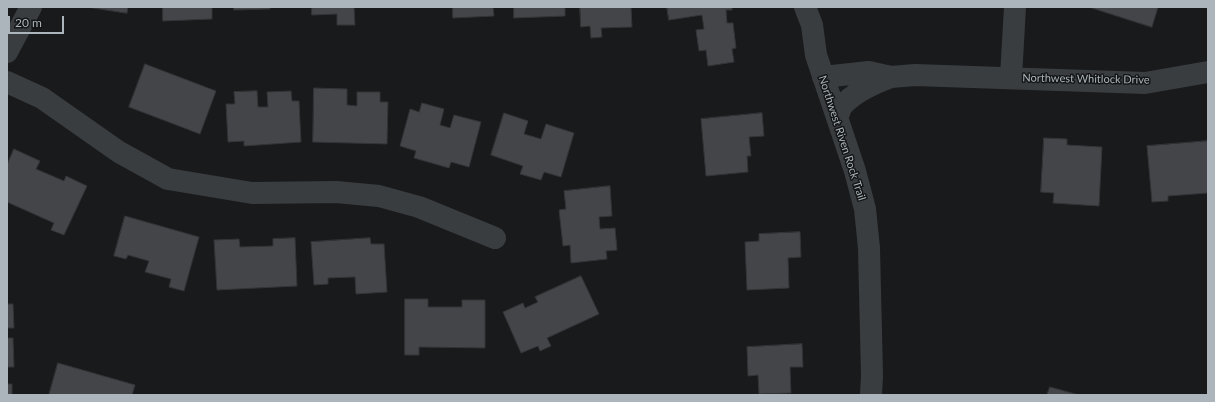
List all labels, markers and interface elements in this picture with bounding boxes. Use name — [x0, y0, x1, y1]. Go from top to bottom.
scale bar — [10, 8, 66, 34]
text: 20 m — [15, 15, 42, 30]
street label: Northwest Whitlock Drive — [1022, 71, 1150, 87]
street label: Northwest Riven Rock Trail — [816, 74, 868, 202]

